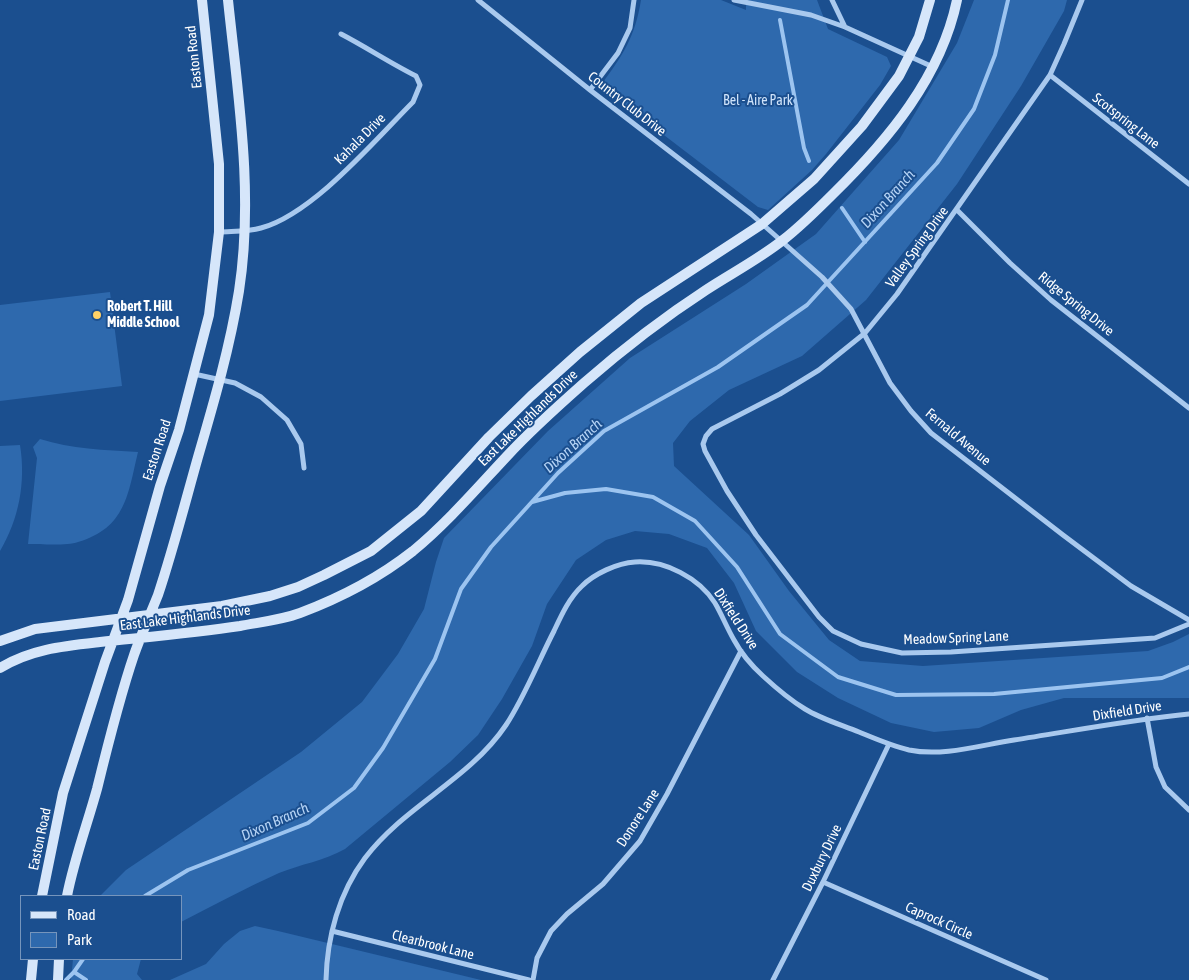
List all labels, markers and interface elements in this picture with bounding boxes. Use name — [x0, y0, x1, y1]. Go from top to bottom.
street label: Easton Road — [182, 25, 206, 89]
street label: Country Club Drive — [584, 68, 670, 140]
street label: Scotspring Lane — [1089, 90, 1163, 152]
park label: Bel - Aire Park — [723, 93, 793, 109]
street label: Kahala Drive — [331, 110, 389, 168]
water label: Dixon Branch — [857, 166, 919, 232]
street label: Valley Spring Drive — [882, 203, 952, 291]
street label: Ridge Spring Drive — [1035, 268, 1117, 340]
place label: Robert T. Hill Middle School — [107, 299, 179, 332]
marker: Robert T. Hill Middle School — [91, 309, 103, 321]
street label: East Lake Highlands Drive — [475, 366, 581, 470]
street label: Fernald Avenue — [922, 405, 994, 469]
water label: Dixon Branch — [540, 415, 606, 477]
street label: Easton Road — [139, 417, 175, 483]
street label: Dixfield Drive — [710, 585, 762, 653]
street label: East Lake Highlands Drive — [119, 602, 251, 634]
street label: Meadow Spring Lane — [903, 628, 1009, 648]
street label: Dixfield Drive — [1091, 697, 1163, 725]
street label: Donore Lane — [613, 786, 663, 850]
water label: Dixon Branch — [238, 799, 312, 845]
street label: Easton Road — [25, 806, 55, 872]
street label: Duxbury Drive — [799, 822, 845, 894]
legend — [20, 895, 182, 960]
street label: Caprock Circle — [903, 899, 975, 943]
text: Road — [67, 906, 96, 923]
street label: Clearbrook Lane — [390, 927, 476, 963]
text: Park — [67, 931, 92, 948]

